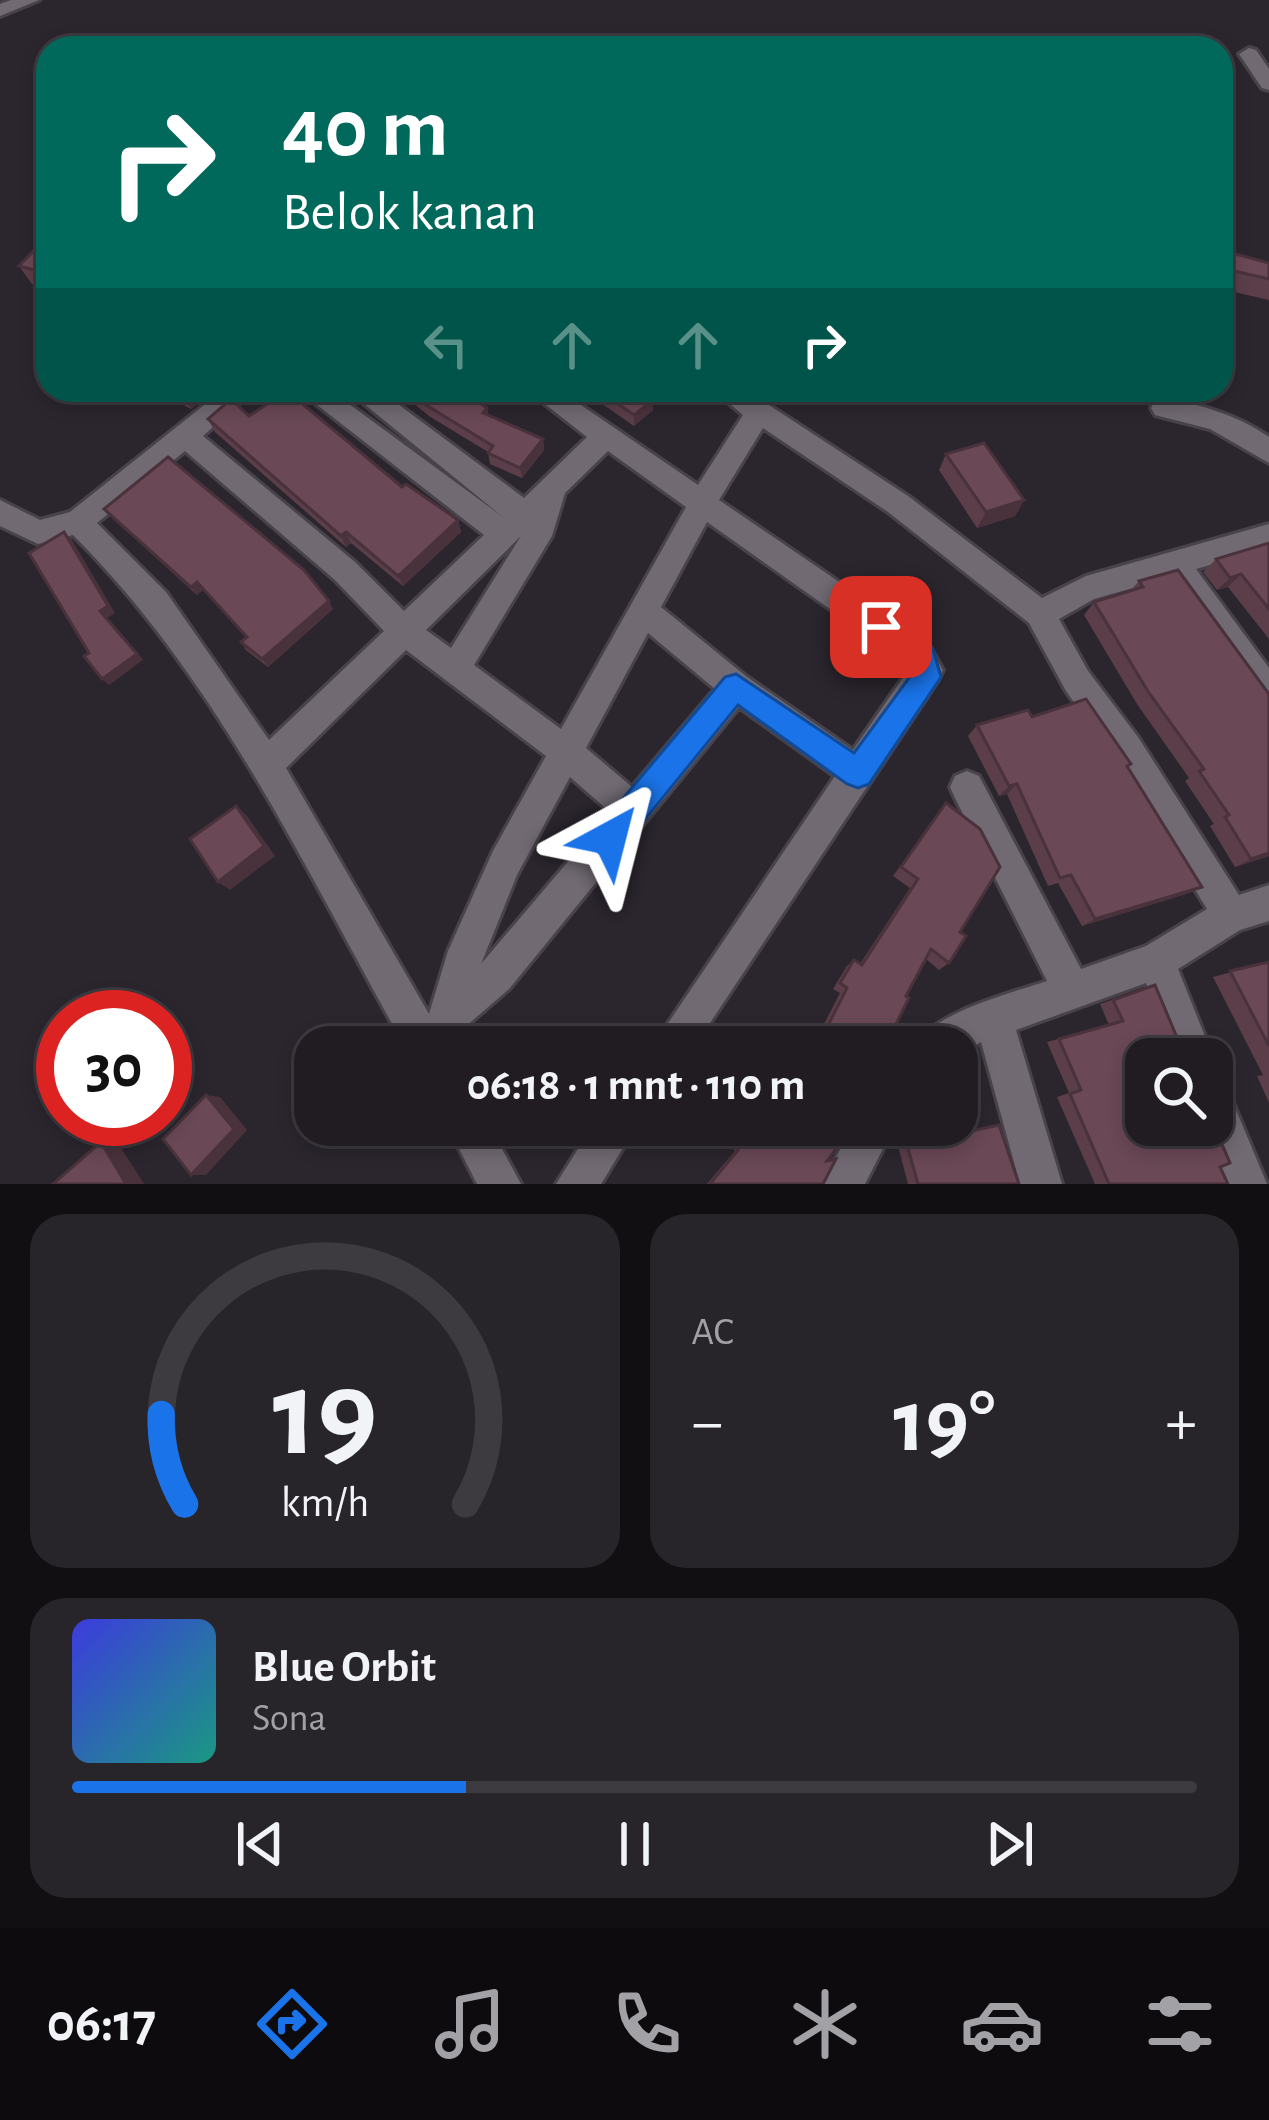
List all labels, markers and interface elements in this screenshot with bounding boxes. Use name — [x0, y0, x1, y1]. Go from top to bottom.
icon: right — [84, 84, 240, 240]
text: 40 m — [282, 88, 449, 172]
text: Belok kanan — [282, 186, 537, 240]
icon: left — [413, 312, 479, 378]
icon: ahead — [539, 312, 605, 378]
icon: ahead — [665, 312, 731, 378]
icon: right — [791, 312, 857, 378]
pin — [830, 576, 932, 678]
icon: arrive — [848, 594, 914, 660]
position arrow — [547, 775, 673, 901]
speed limit sign: 30 — [36, 990, 192, 1146]
map controls — [1125, 1038, 1233, 1146]
button: search — [1125, 1038, 1233, 1146]
text: 06:18 · 1 mnt · 110 m — [467, 1063, 805, 1108]
text: AC — [692, 1313, 734, 1352]
text: 19 — [272, 1353, 377, 1478]
text: 19° — [893, 1378, 995, 1468]
text: − — [692, 1390, 723, 1456]
text: + — [1165, 1390, 1197, 1456]
text: km/h — [281, 1482, 369, 1525]
text: Blue Orbit — [252, 1645, 436, 1690]
text: Sona — [252, 1699, 327, 1738]
icon: previous — [227, 1811, 293, 1877]
icon: pause — [602, 1811, 668, 1877]
icon: next — [977, 1811, 1043, 1877]
icon: directions — [250, 1982, 334, 2066]
icon: music — [428, 1982, 512, 2066]
icon: phone — [605, 1982, 689, 2066]
icon: climate — [783, 1982, 867, 2066]
icon: car — [960, 1982, 1044, 2066]
icon: filters — [1138, 1982, 1222, 2066]
text: 06:17 — [47, 1997, 156, 2051]

